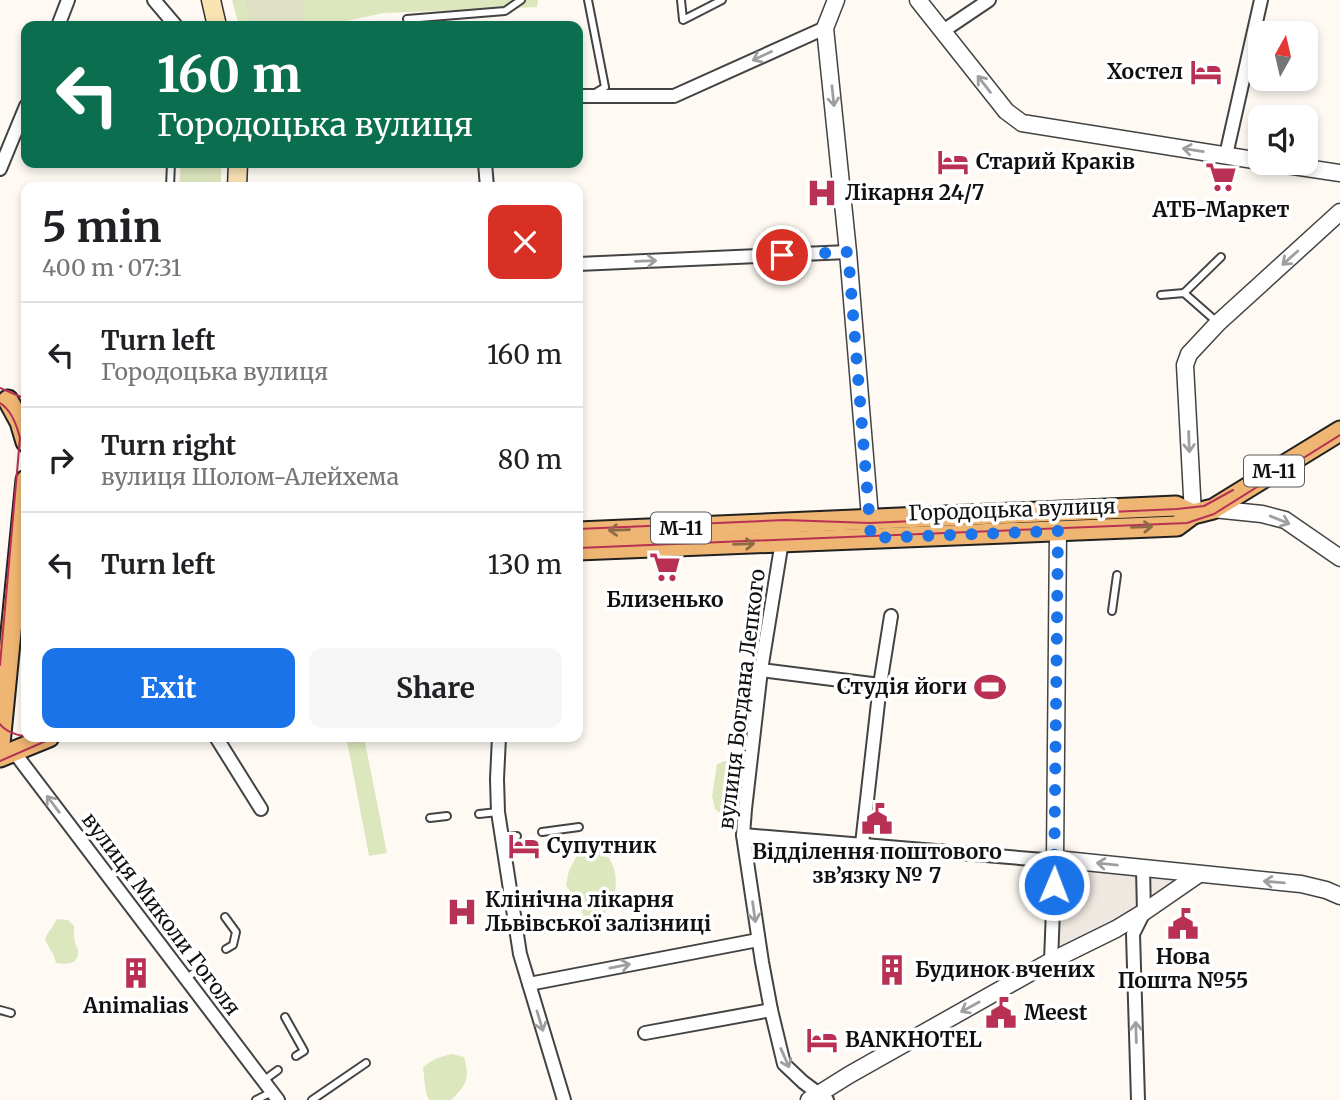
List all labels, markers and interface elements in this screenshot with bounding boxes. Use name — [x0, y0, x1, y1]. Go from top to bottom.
north arrow — [1248, 21, 1318, 91]
map controls — [1248, 21, 1318, 175]
text: 160 m — [157, 44, 301, 105]
icon: left — [42, 49, 133, 140]
one-way arrow — [752, 50, 774, 63]
hotel icon: Хостел — [1189, 55, 1223, 89]
place label: Хостел — [1107, 58, 1183, 85]
one-way arrow — [977, 75, 992, 93]
one-way arrow — [826, 84, 839, 106]
text: Городоцька вулиця — [157, 105, 473, 145]
button: sound — [1248, 105, 1318, 175]
one-way arrow — [1182, 143, 1204, 156]
hotel icon: Старий Краків — [936, 145, 970, 179]
place label: Старий Краків — [976, 148, 1135, 175]
supermarket icon: АТБ-Маркет — [1204, 160, 1238, 194]
hospital icon: Лікарня 24/7 — [805, 176, 839, 210]
place label: Лікарня 24/7 — [845, 179, 984, 206]
place label: АТБ-Маркет — [1152, 196, 1290, 223]
text: 5 min — [42, 201, 161, 253]
button: close — [488, 205, 562, 279]
pin — [752, 225, 812, 285]
icon: arrive — [763, 236, 801, 274]
one-way arrow — [1281, 250, 1299, 266]
text: 400 m · 07:31 — [42, 253, 181, 282]
one-way arrow — [634, 254, 657, 267]
text: Turn left — [101, 324, 215, 357]
icon: left — [42, 336, 80, 374]
text: 160 m — [487, 338, 562, 371]
text: Городоцька вулиця — [101, 357, 328, 386]
text: Turn right — [101, 429, 236, 462]
one-way arrow — [1182, 430, 1195, 453]
icon: right — [42, 441, 80, 479]
text: 80 m — [498, 443, 562, 476]
road number: М-11 — [1244, 456, 1304, 486]
text: вулиця Шолом-Алейхема — [101, 462, 399, 491]
street label: Городоцька вулиця — [908, 492, 1116, 527]
road number: М-11 — [651, 512, 711, 544]
one-way arrow — [1269, 514, 1290, 527]
one-way arrow — [1131, 521, 1154, 534]
one-way arrow — [607, 524, 630, 537]
one-way arrow — [732, 537, 755, 550]
icon: left — [42, 546, 80, 584]
text: Turn left — [101, 548, 215, 581]
text: 130 m — [488, 548, 562, 581]
supermarket icon: Близенько — [648, 550, 682, 584]
street label: вулиця Богдана Лепкого — [712, 567, 771, 831]
place label: Близенько — [606, 586, 724, 613]
button: Exit — [42, 648, 295, 728]
button: Share — [309, 648, 562, 728]
sports icon: Студія йоги — [973, 670, 1007, 704]
place label: Студія йоги — [837, 673, 967, 700]
one-way arrow — [45, 795, 60, 813]
public building icon: Відділення поштового зв’язку № 7 — [860, 802, 894, 836]
street label: вулиця Миколи Гоголя — [76, 807, 247, 1021]
hotel icon: Супутник — [507, 829, 541, 863]
place label: Супутник — [547, 832, 657, 859]
place label: Відділення поштового зв’язку № 7 — [752, 838, 1002, 889]
position arrow — [1017, 848, 1091, 922]
one-way arrow — [1096, 858, 1119, 871]
one-way arrow — [1263, 875, 1285, 888]
place label: Клінічна лікарня Львівської залізниці — [485, 886, 711, 937]
hospital icon: Клінічна лікарня Львівської залізниці — [445, 895, 479, 929]
one-way arrow — [748, 900, 761, 923]
public building icon: Нова Пошта №55 — [1166, 907, 1200, 941]
place label: Нова Пошта №55 — [1118, 943, 1248, 994]
building icon: Будинок вчених — [875, 953, 909, 987]
building icon: Animalias — [119, 956, 153, 990]
place label: Будинок вчених — [915, 956, 1095, 983]
one-way arrow — [608, 959, 631, 973]
place label: Animalias — [82, 992, 189, 1019]
public building icon: Meest — [984, 996, 1018, 1030]
place label: Meest — [1024, 999, 1088, 1026]
one-way arrow — [960, 1001, 981, 1014]
one-way arrow — [534, 1010, 547, 1032]
one-way arrow — [1130, 1021, 1143, 1044]
hotel icon: BANKHOTEL — [805, 1023, 839, 1057]
place label: BANKHOTEL — [845, 1026, 982, 1053]
one-way arrow — [779, 1048, 792, 1069]

